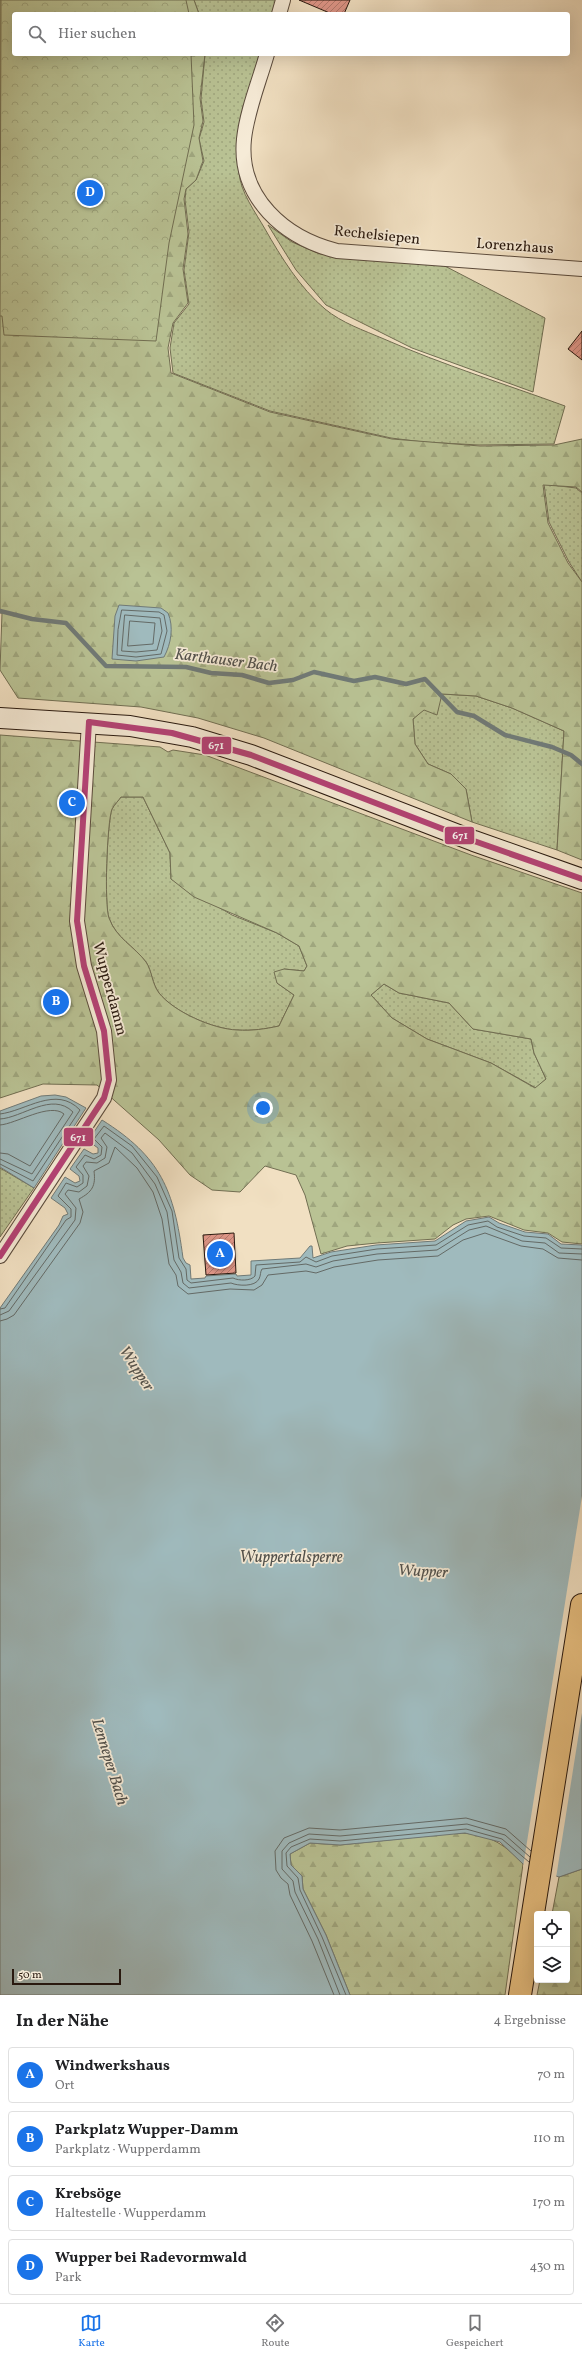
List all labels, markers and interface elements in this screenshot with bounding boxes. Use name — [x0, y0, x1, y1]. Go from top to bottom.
search box — [12, 12, 570, 56]
icon: search — [26, 23, 48, 45]
text: Hier suchen — [58, 24, 136, 45]
pin: D — [77, 178, 103, 208]
street label: Rechelsiepen — [333, 221, 421, 251]
street label: Lorenzhaus — [476, 234, 554, 260]
water label: Karthauser Bach — [173, 644, 279, 678]
line badge: 671 — [201, 736, 232, 755]
text: 671 — [208, 739, 224, 754]
pin: C — [59, 788, 85, 818]
line badge: 671 — [444, 826, 475, 845]
text: 671 — [452, 829, 468, 844]
street label: Wupperdamm — [86, 940, 132, 1038]
pin: B — [43, 987, 69, 1017]
your location — [253, 1098, 273, 1118]
line badge: 671 — [63, 1127, 94, 1147]
text: 671 — [70, 1131, 86, 1146]
pin: A — [207, 1239, 233, 1269]
water label: Wupper — [113, 1342, 159, 1397]
water label: Wuppertalsperre — [239, 1547, 343, 1569]
water label: Wupper — [398, 1560, 449, 1584]
water label: Lenneper Bach — [85, 1716, 133, 1808]
map controls — [534, 1911, 570, 1983]
button: locate — [534, 1911, 570, 1947]
button: layers — [534, 1947, 570, 1983]
scale bar — [12, 1967, 121, 1986]
text: 50 m — [18, 1968, 42, 1983]
text: In der Nähe — [16, 2010, 109, 2033]
text: 4 Ergebnisse — [493, 2012, 566, 2030]
text: Windwerkshaus — [55, 2056, 170, 2077]
text: A — [25, 2066, 35, 2084]
text: 70 m — [537, 2066, 565, 2084]
text: Ort — [55, 2077, 75, 2095]
text: Parkplatz Wupper-Damm — [55, 2120, 238, 2141]
text: B — [26, 2130, 34, 2148]
text: 110 m — [533, 2130, 565, 2148]
text: Parkplatz · Wupperdamm — [55, 2141, 201, 2159]
text: Krebsöge — [55, 2184, 121, 2205]
text: C — [26, 2194, 34, 2212]
text: 170 m — [532, 2194, 565, 2212]
text: Haltestelle · Wupperdamm — [55, 2205, 206, 2223]
text: Wupper bei Radevormwald — [55, 2248, 247, 2269]
text: D — [25, 2258, 35, 2276]
text: 430 m — [529, 2258, 565, 2276]
text: Park — [55, 2269, 82, 2287]
tab: Karte — [78, 2312, 105, 2351]
tab: Route — [261, 2312, 290, 2351]
tab: Gespeichert — [446, 2312, 504, 2351]

